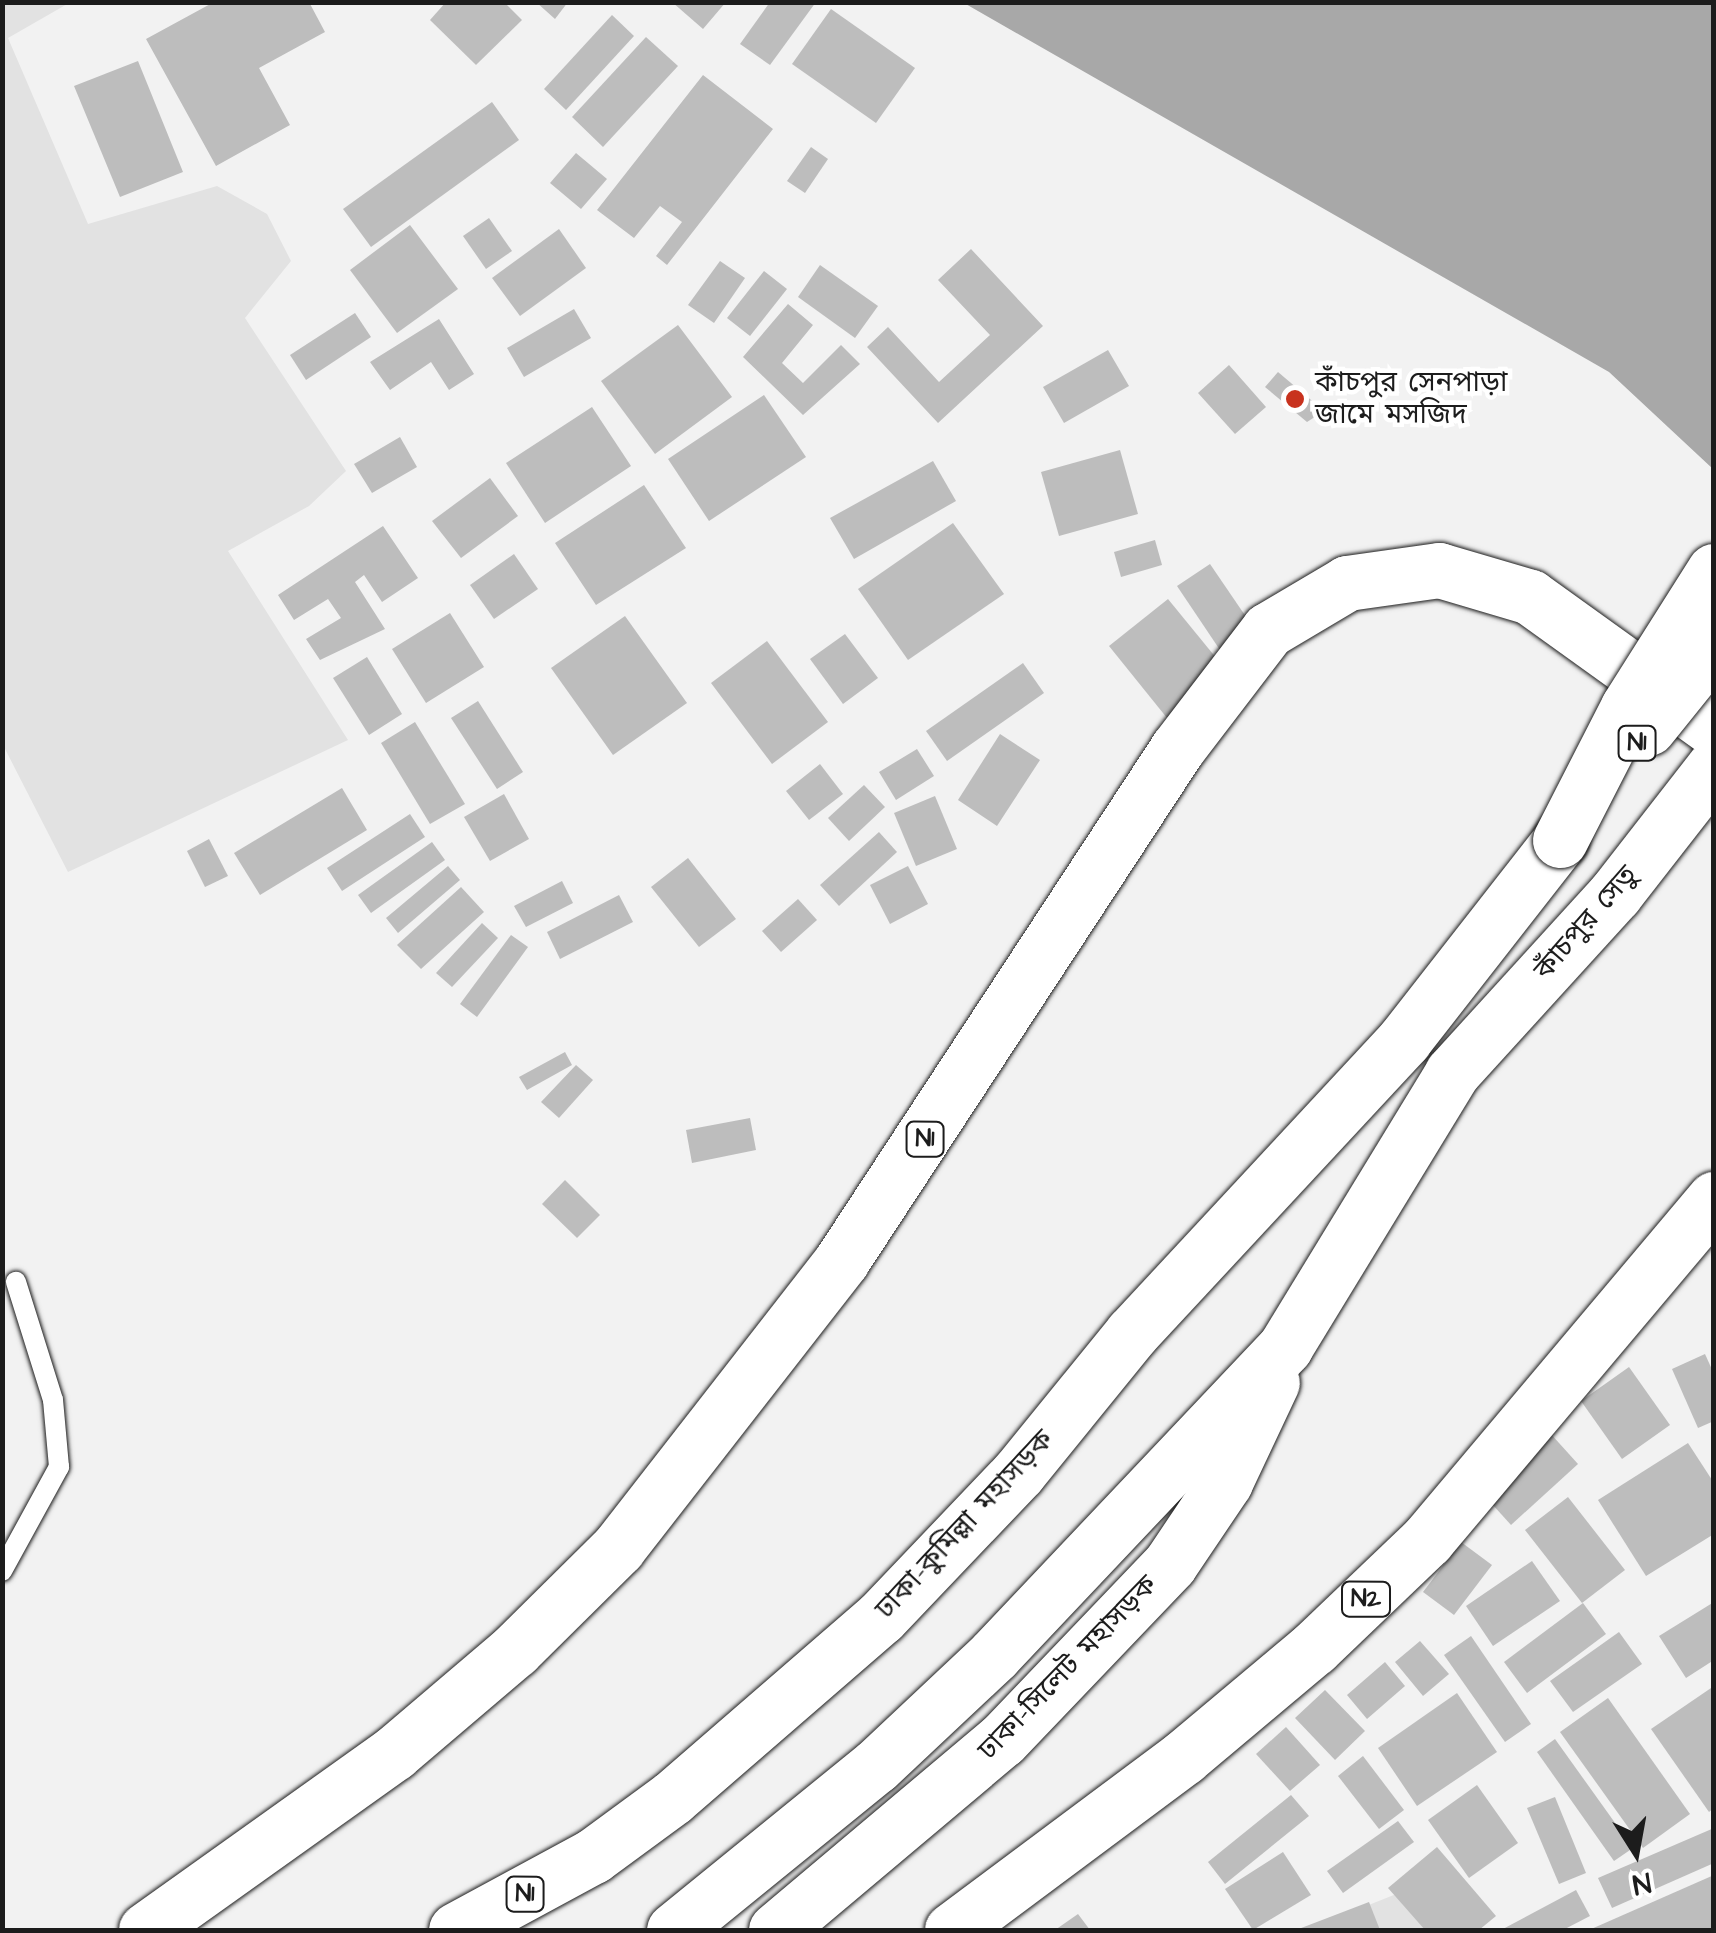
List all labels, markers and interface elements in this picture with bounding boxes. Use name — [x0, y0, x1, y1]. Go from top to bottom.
place label: কাঁচপুর সেনপাড়া জামে মসজিদ — [1315, 366, 1507, 432]
marker: কাঁচপুর সেনপাড়া জামে মসজিদ — [1284, 388, 1306, 410]
road number: N1 — [1617, 723, 1657, 763]
street label: কাঁচপুর সেতু — [1527, 859, 1645, 987]
road number: N1 — [905, 1119, 945, 1159]
street label: ঢাকা–কুমিল্লা মহাসড়ক — [869, 1424, 1061, 1626]
street label: ঢাকা-সিলেট মহাসড়ক — [972, 1569, 1164, 1767]
road number: N2 — [1341, 1579, 1391, 1619]
north arrow — [1586, 1803, 1686, 1903]
text: N — [1629, 1862, 1654, 1904]
road number: N1 — [505, 1874, 545, 1914]

